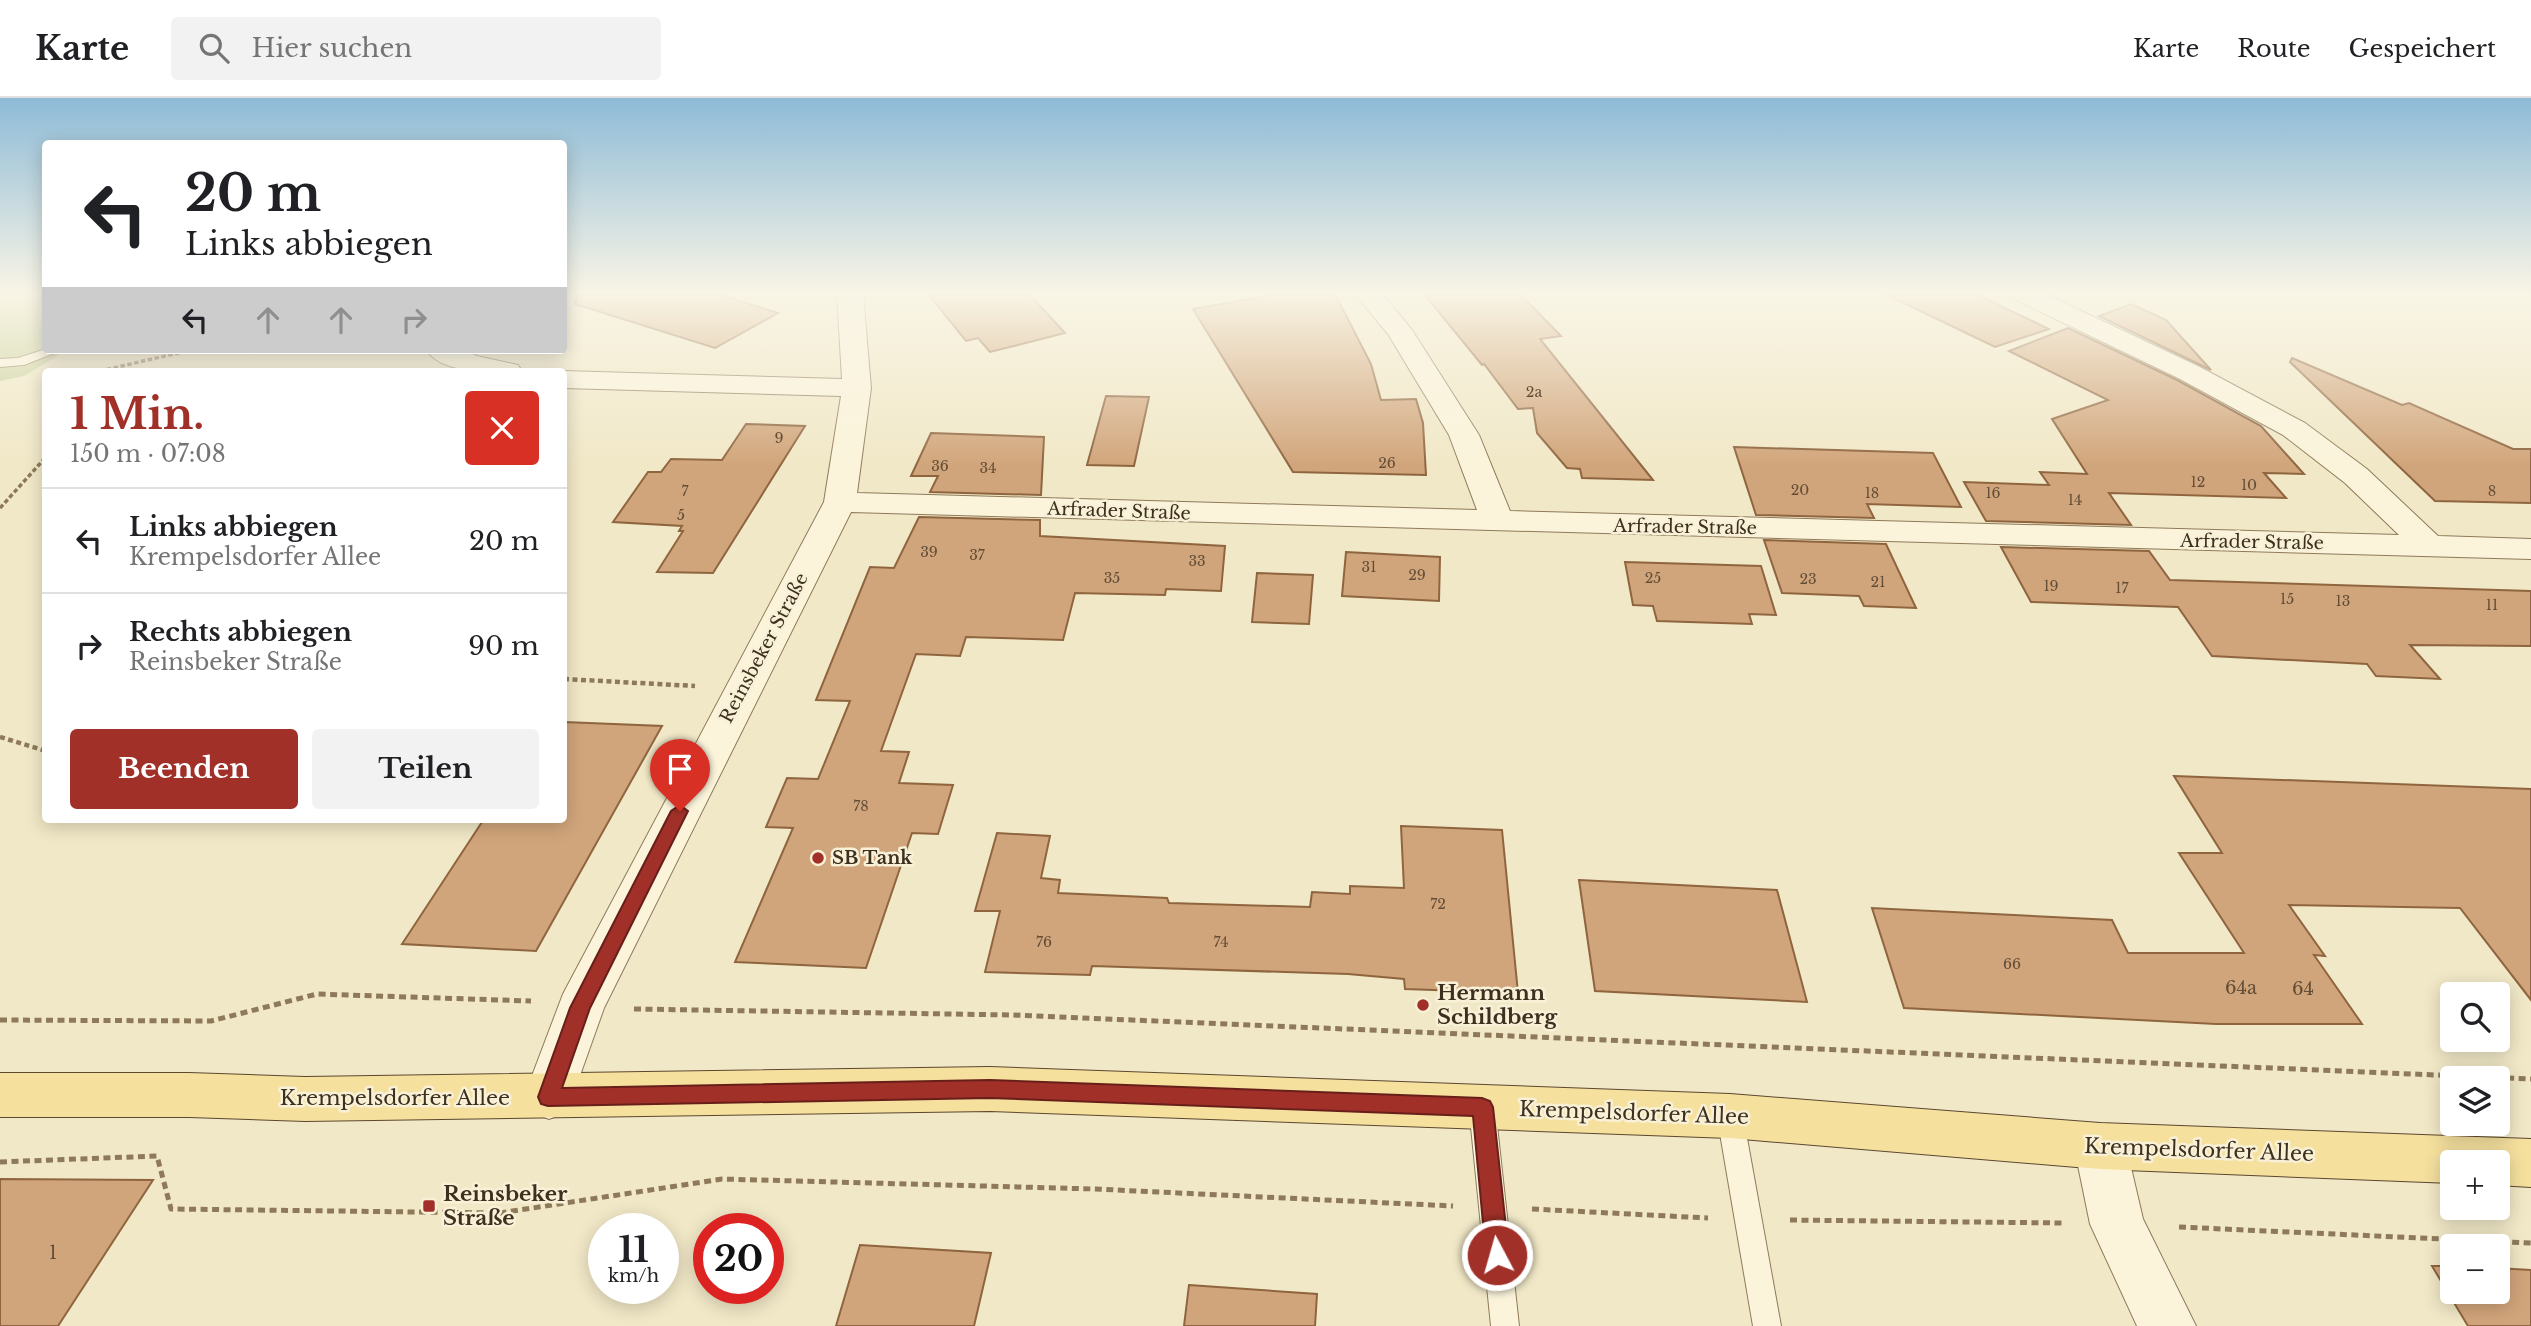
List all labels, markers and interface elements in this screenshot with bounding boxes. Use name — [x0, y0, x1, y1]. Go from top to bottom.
search box — [171, 17, 661, 80]
text: Karte — [35, 28, 129, 69]
icon: search — [195, 29, 233, 67]
text: Hier suchen — [251, 32, 412, 64]
text: Karte — [2133, 34, 2199, 63]
text: Route — [2237, 34, 2311, 63]
text: Gespeichert — [2349, 34, 2496, 63]
text: 20 m — [185, 163, 321, 224]
icon: left — [70, 168, 161, 259]
text: Links abbiegen — [185, 224, 433, 264]
icon: left — [176, 301, 214, 339]
icon: ahead — [249, 301, 287, 339]
icon: ahead — [322, 301, 360, 339]
icon: right — [395, 301, 433, 339]
house number: 2a — [1526, 383, 1542, 401]
text: 1 Min. — [70, 388, 204, 440]
button: close — [465, 391, 539, 465]
house number: 9 — [774, 429, 784, 447]
text: 150 m · 07:08 — [70, 440, 226, 468]
house number: 26 — [1378, 454, 1396, 472]
house number: 36 — [931, 457, 949, 475]
house number: 34 — [980, 459, 996, 477]
house number: 12 — [2191, 473, 2205, 491]
house number: 10 — [2241, 476, 2257, 494]
house number: 20 — [1791, 481, 1809, 499]
house number: 7 — [681, 482, 689, 500]
house number: 8 — [2488, 482, 2496, 500]
house number: 18 — [1865, 484, 1879, 502]
house number: 16 — [1985, 484, 2001, 502]
house number: 14 — [2068, 491, 2082, 509]
street label: Arfrader Straße — [1046, 497, 1191, 525]
house number: 5 — [677, 506, 685, 524]
text: Links abbiegen — [129, 511, 338, 543]
street label: Arfrader Straße — [1612, 515, 1757, 539]
icon: left — [70, 522, 108, 560]
text: 20 m — [469, 525, 539, 557]
street label: Arfrader Straße — [2179, 530, 2324, 554]
text: Krempelsdorfer Allee — [129, 543, 381, 571]
house number: 39 — [920, 543, 938, 561]
house number: 37 — [969, 546, 986, 564]
house number: 33 — [1188, 552, 1206, 570]
house number: 31 — [1362, 558, 1376, 576]
house number: 29 — [1408, 566, 1426, 584]
street label: Reinsbeker Straße — [715, 569, 813, 727]
house number: 35 — [1104, 569, 1120, 587]
house number: 25 — [1645, 569, 1661, 587]
house number: 23 — [1799, 570, 1817, 588]
house number: 21 — [1871, 573, 1885, 591]
house number: 19 — [2043, 577, 2059, 595]
house number: 17 — [2115, 579, 2130, 597]
house number: 15 — [2280, 590, 2294, 608]
house number: 13 — [2336, 592, 2350, 610]
house number: 11 — [2486, 596, 2498, 614]
text: Rechts abbiegen — [129, 616, 352, 648]
icon: right — [70, 627, 108, 665]
text: 90 m — [468, 630, 539, 662]
text: Reinsbeker Straße — [129, 648, 342, 676]
button: Beenden — [70, 729, 298, 809]
button: Teilen — [312, 729, 539, 809]
pin — [650, 739, 710, 811]
icon: arrive — [661, 750, 699, 788]
house number: 78 — [853, 797, 869, 815]
place label: SB Tank — [832, 847, 913, 869]
marker: SB Tank — [810, 850, 826, 866]
house number: 72 — [1430, 895, 1446, 913]
house number: 76 — [1036, 933, 1052, 951]
house number: 74 — [1214, 933, 1228, 951]
house number: 66 — [2003, 955, 2021, 973]
house number: 64a — [2225, 977, 2257, 999]
house number: 64 — [2292, 978, 2314, 1000]
place label: Hermann Schildberg — [1437, 980, 1558, 1030]
map controls — [2440, 982, 2510, 1304]
button: search — [2440, 982, 2510, 1052]
marker: Hermann Schildberg — [1415, 997, 1431, 1013]
button: layers — [2440, 1066, 2510, 1136]
street label: Krempelsdorfer Allee — [280, 1085, 510, 1111]
street label: Krempelsdorfer Allee — [1518, 1096, 1750, 1130]
street label: Krempelsdorfer Allee — [2083, 1133, 2315, 1167]
button: + — [2440, 1150, 2510, 1220]
place label: Reinsbeker Straße — [443, 1181, 568, 1231]
marker: Reinsbeker Straße — [421, 1198, 437, 1214]
speed limit sign: 20 — [693, 1213, 784, 1304]
position arrow — [1460, 1218, 1534, 1292]
text: 11 — [618, 1228, 649, 1271]
button: − — [2440, 1234, 2510, 1304]
house number: 1 — [49, 1242, 57, 1264]
text: km/h — [608, 1265, 659, 1287]

